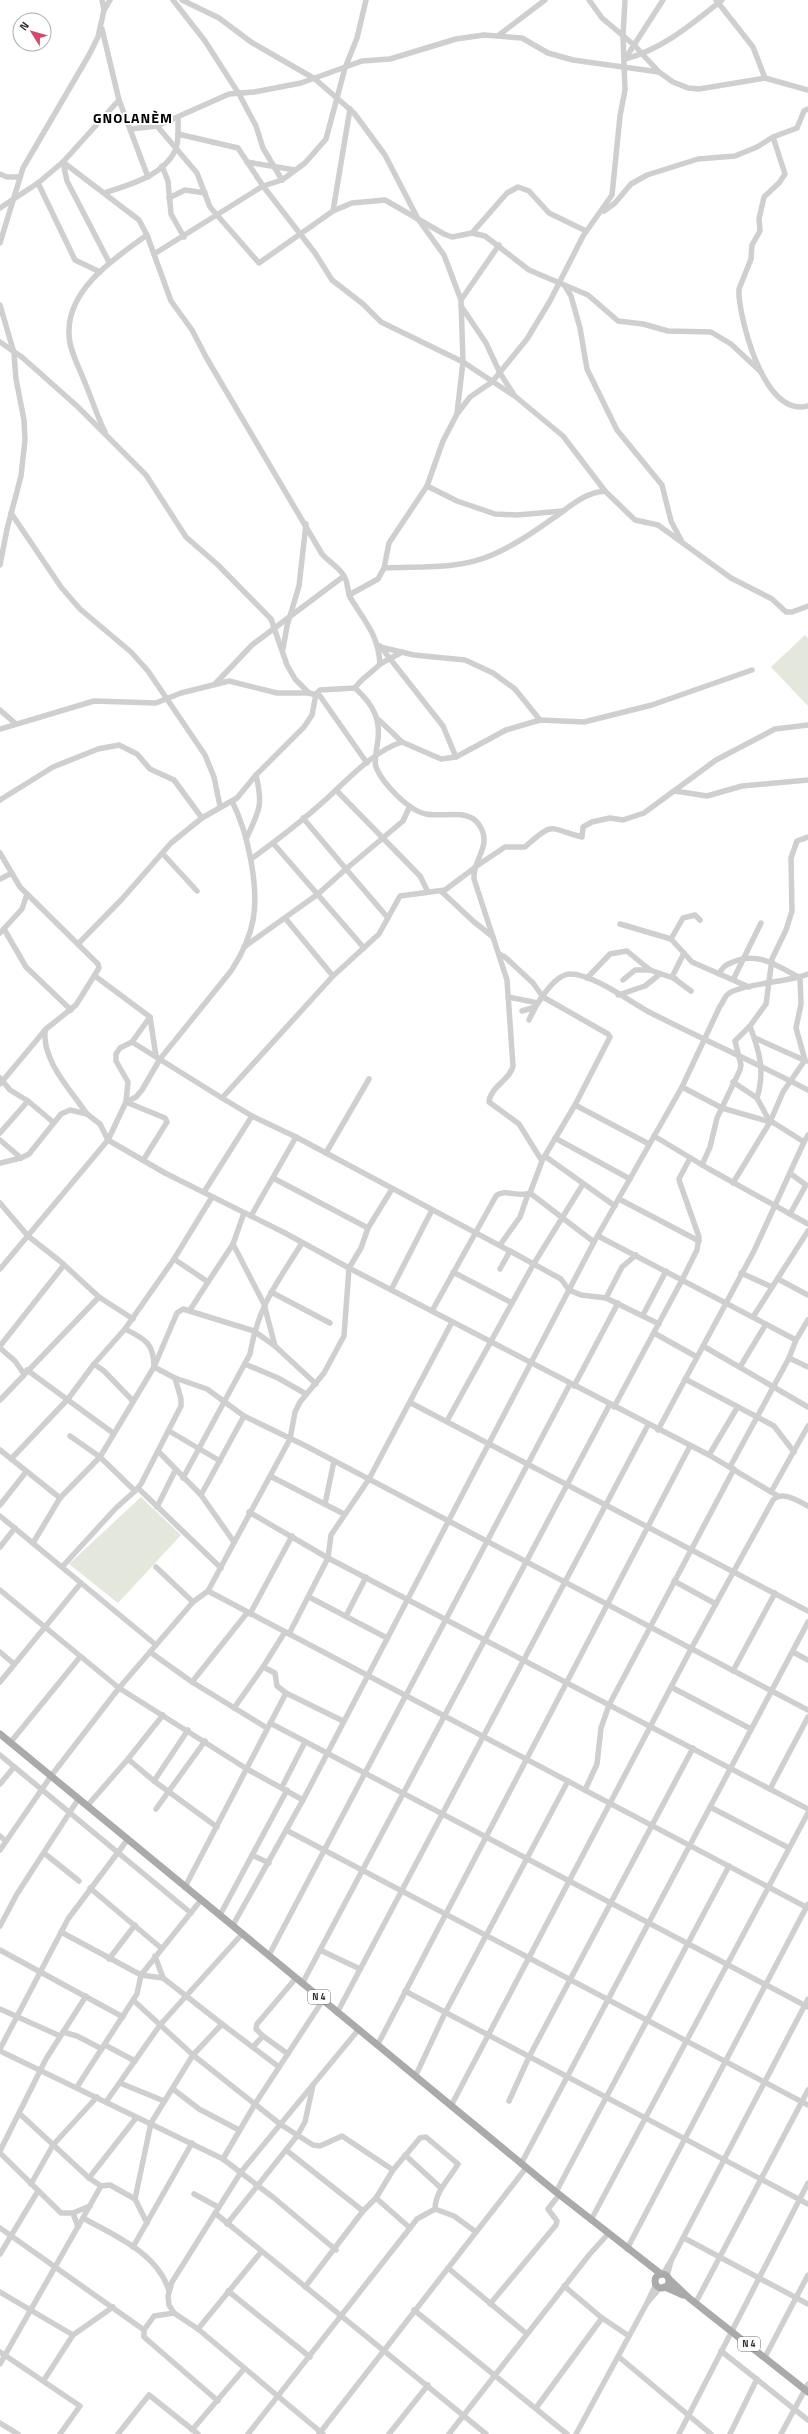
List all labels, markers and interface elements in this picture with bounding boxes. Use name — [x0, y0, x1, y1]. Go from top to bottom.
north arrow — [12, 12, 52, 52]
text: N — [15, 18, 33, 34]
district label: GNOLANÈM — [93, 107, 173, 128]
road number: N 4 — [308, 1990, 330, 2004]
road number: N 4 — [738, 2337, 760, 2351]

